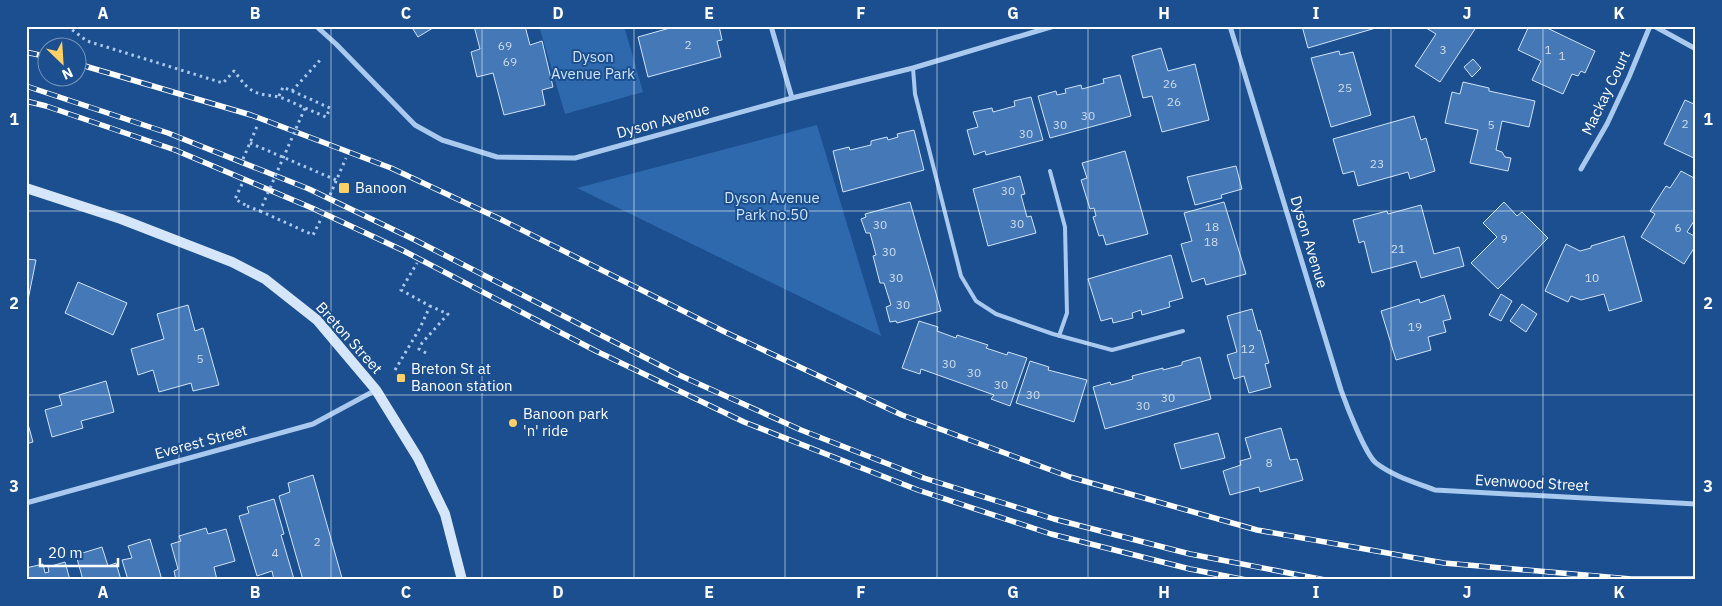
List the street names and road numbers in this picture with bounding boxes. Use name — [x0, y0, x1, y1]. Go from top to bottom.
street label: Mackay Court — [1577, 47, 1634, 138]
street label: Dyson Avenue — [614, 99, 711, 142]
street label: Dyson Avenue — [1286, 193, 1333, 290]
street label: Breton Street — [312, 298, 387, 378]
street label: Everest Street — [153, 420, 249, 463]
street label: Evenwood Street — [1474, 470, 1590, 495]

